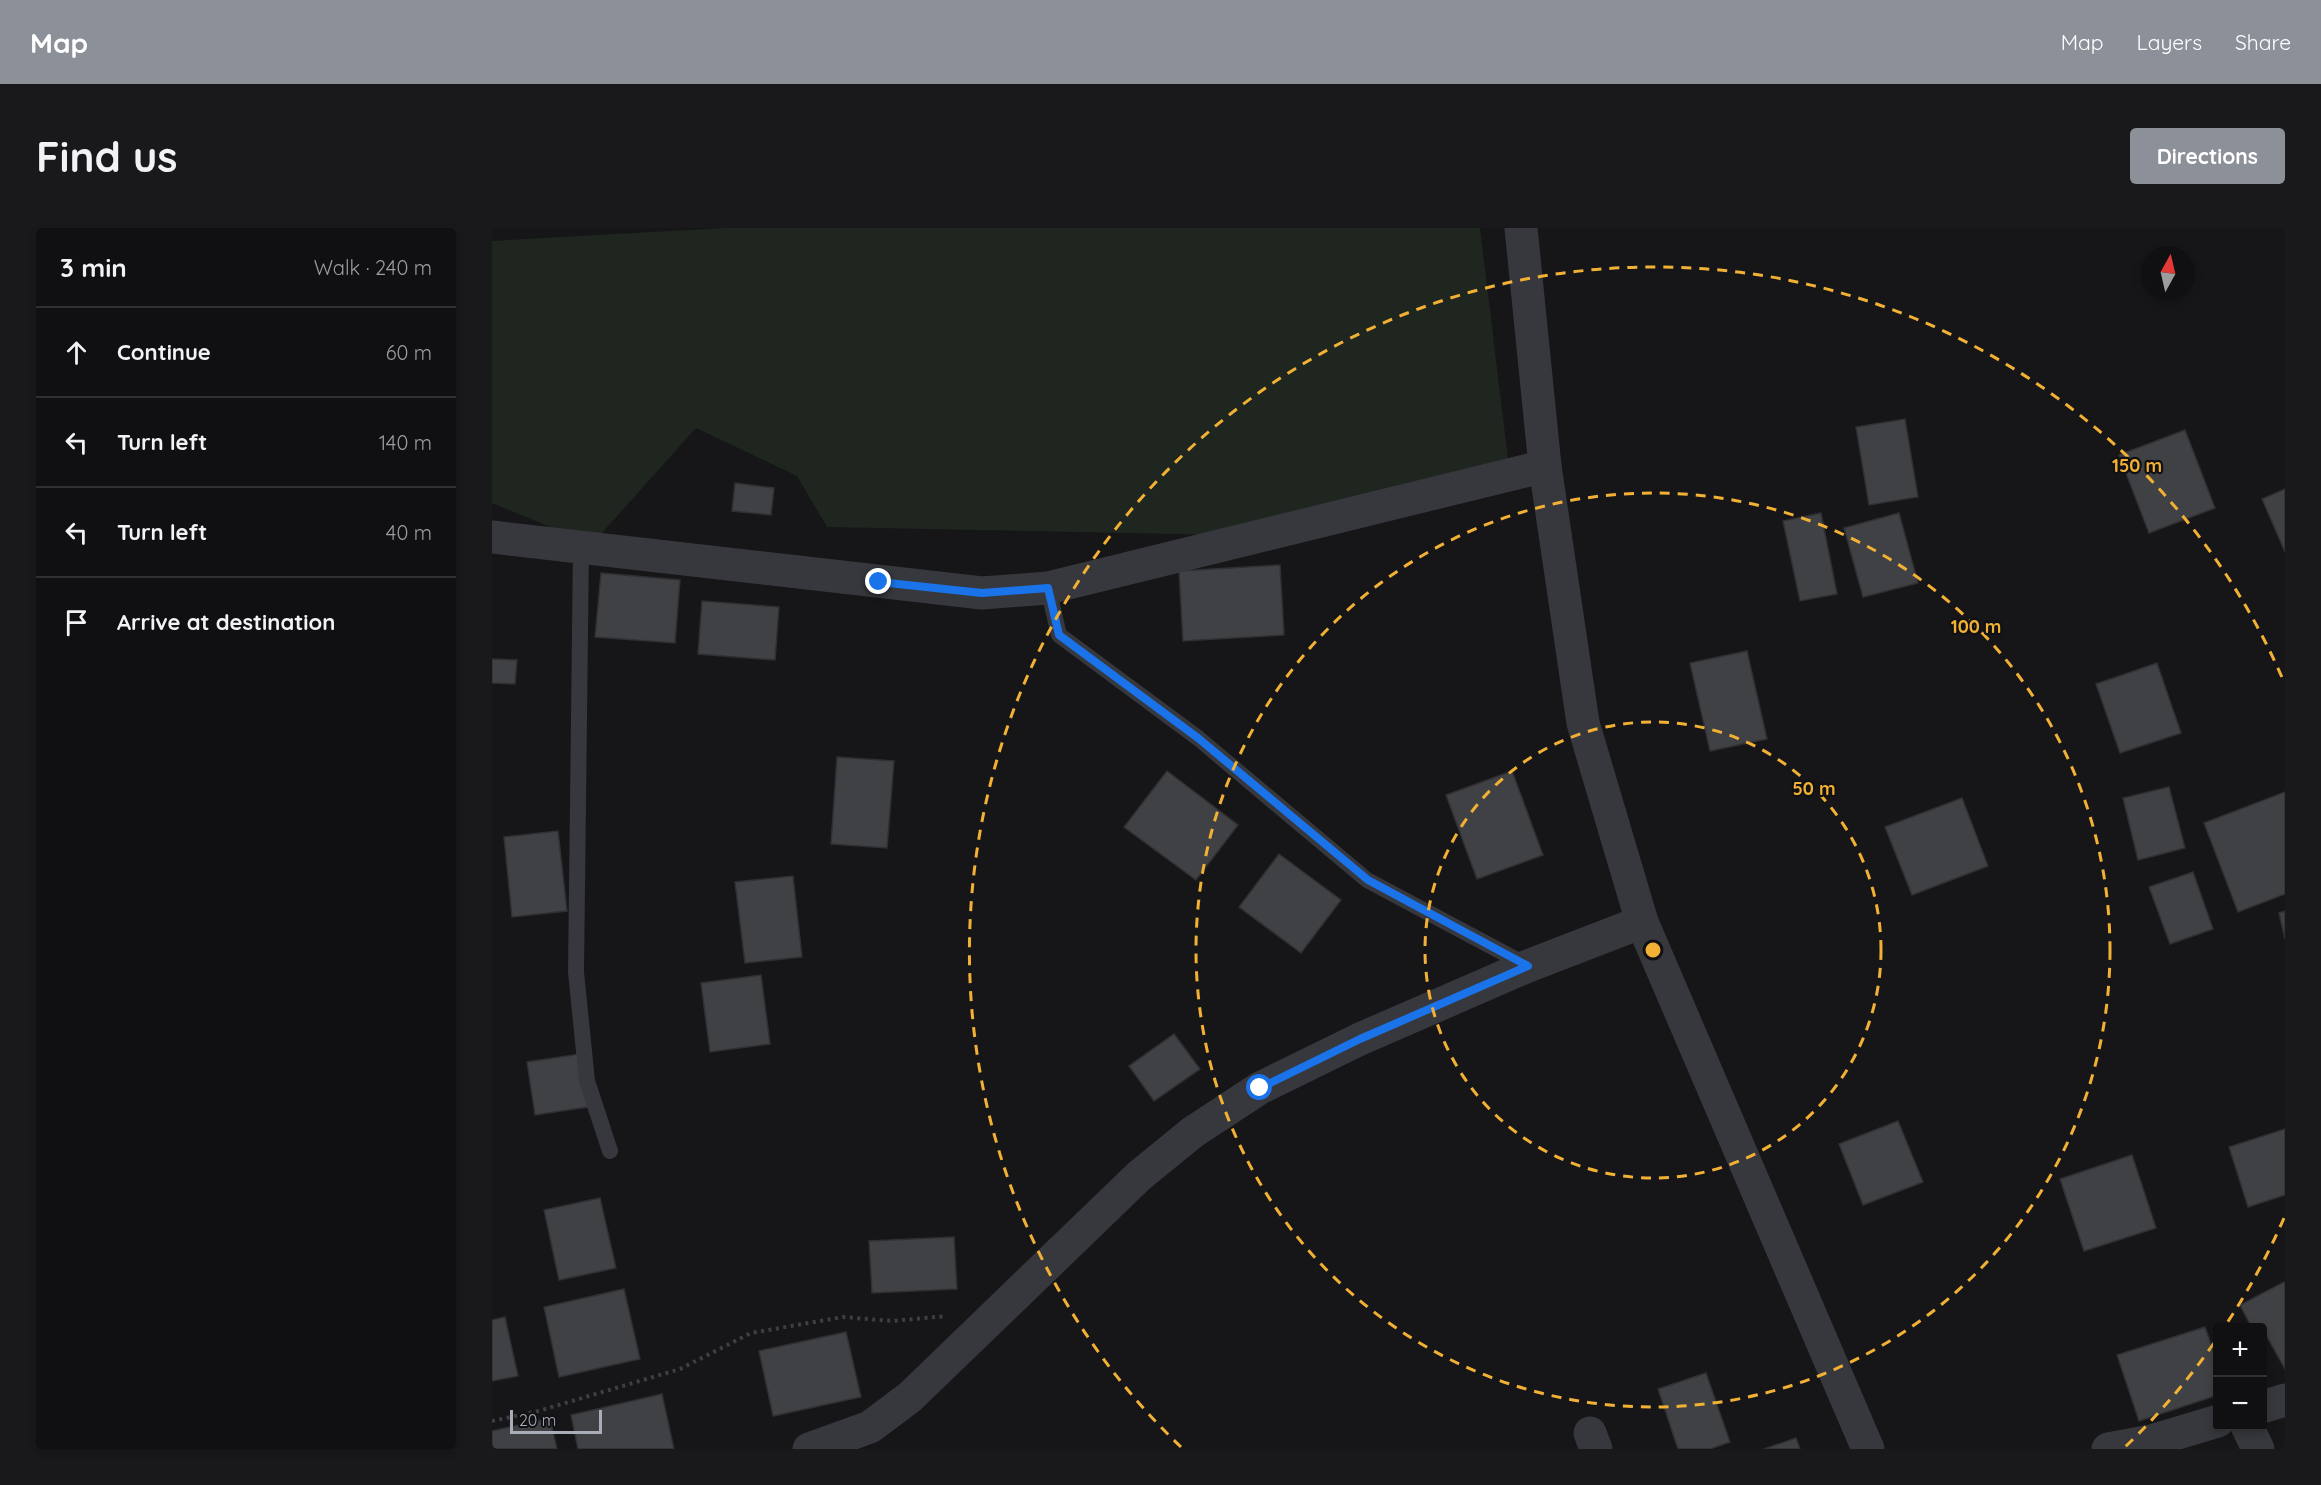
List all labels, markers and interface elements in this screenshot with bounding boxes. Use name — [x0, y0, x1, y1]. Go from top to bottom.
text: Map — [30, 25, 88, 60]
text: Map — [2061, 29, 2104, 55]
text: Layers — [2137, 29, 2202, 55]
text: Share — [2235, 29, 2291, 55]
button: Directions — [2130, 128, 2285, 184]
text: Find us — [36, 130, 178, 183]
north arrow — [2141, 246, 2195, 300]
text: 3 min — [60, 251, 127, 284]
text: Walk · 240 m — [314, 255, 432, 280]
icon: ahead — [60, 336, 93, 369]
text: Continue — [117, 338, 211, 366]
text: 60 m — [386, 340, 432, 365]
icon: left — [60, 426, 93, 459]
text: Turn left — [117, 428, 207, 456]
text: 140 m — [379, 430, 432, 455]
text: 150 m — [2112, 454, 2162, 477]
icon: left — [60, 516, 93, 549]
text: Turn left — [117, 518, 207, 546]
text: 40 m — [386, 520, 432, 545]
route end — [865, 568, 891, 594]
icon: arrive — [60, 606, 93, 639]
text: Arrive at destination — [117, 608, 335, 636]
text: 100 m — [1951, 615, 2001, 638]
text: 50 m — [1792, 777, 1836, 800]
centre of rings — [1643, 940, 1663, 960]
route start — [1246, 1074, 1272, 1100]
map controls — [2213, 1323, 2267, 1431]
button: + — [2213, 1323, 2267, 1377]
button: − — [2213, 1377, 2267, 1431]
scale bar — [510, 1407, 602, 1434]
text: 20 m — [519, 1410, 556, 1430]

